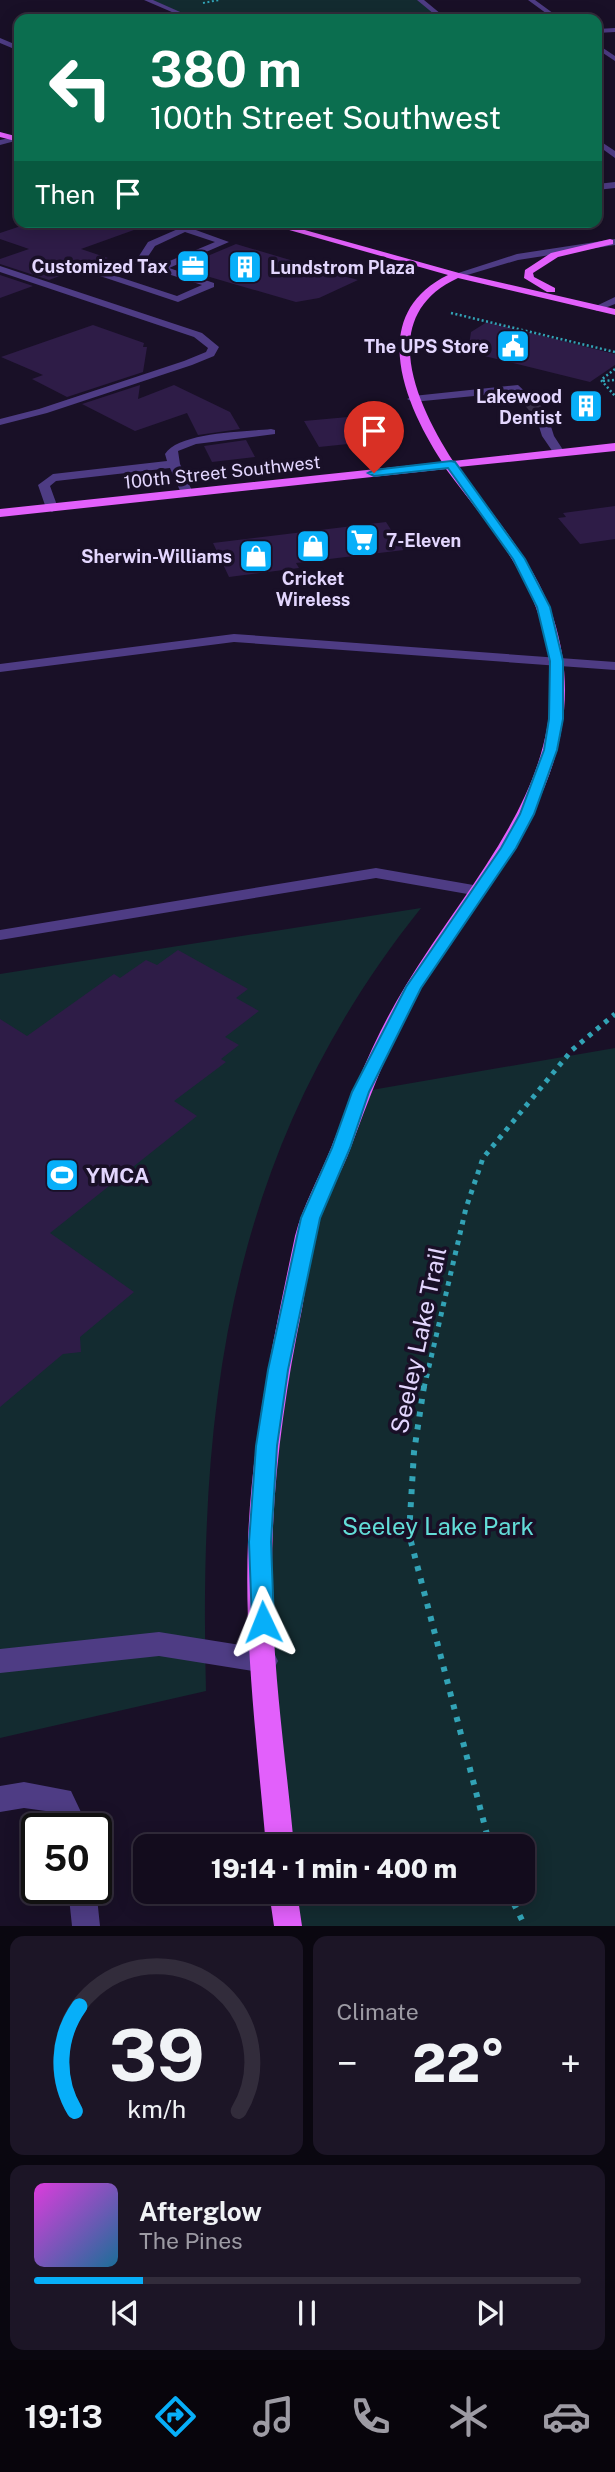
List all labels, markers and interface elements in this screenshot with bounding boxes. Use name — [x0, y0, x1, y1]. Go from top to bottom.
text: 380 m — [150, 40, 302, 98]
icon: left — [35, 42, 126, 133]
text: 100th Street Southwest — [150, 99, 501, 136]
icon: arrive — [109, 175, 147, 213]
text: Then — [35, 179, 95, 210]
office icon: Customized Tax — [174, 247, 212, 285]
building icon: Lundstrom Plaza — [226, 248, 264, 286]
place label: Customized Tax — [32, 256, 168, 277]
place label: Lundstrom Plaza — [270, 257, 415, 278]
public building icon: The UPS Store — [494, 327, 532, 365]
place label: The UPS Store — [364, 336, 489, 357]
place label: Lakewood Dentist — [476, 386, 562, 428]
building icon: Lakewood Dentist — [567, 387, 605, 425]
pin — [344, 401, 404, 473]
icon: arrive — [355, 412, 393, 450]
street label: 100th Street Southwest — [123, 451, 321, 493]
supermarket icon: 7-Eleven — [343, 521, 381, 559]
shop icon: Cricket Wireless — [294, 527, 332, 565]
place label: 7-Eleven — [386, 530, 461, 551]
shop icon: Sherwin-Williams — [237, 537, 275, 575]
place label: Sherwin-Williams — [81, 546, 232, 567]
place label: Cricket Wireless — [276, 568, 350, 610]
sports icon: YMCA — [43, 1156, 81, 1194]
place label: YMCA — [86, 1163, 149, 1188]
street label: Seeley Lake Trail — [385, 1244, 451, 1436]
park label: Seeley Lake Park — [342, 1512, 534, 1540]
position arrow — [226, 1585, 300, 1659]
speed limit sign: 50 — [21, 1813, 112, 1904]
text: 19:14 · 1 min · 400 m — [211, 1853, 457, 1884]
text: Climate — [337, 1998, 419, 2025]
text: 39 — [108, 2013, 204, 2098]
text: 22° — [412, 2033, 505, 2094]
text: − — [337, 2041, 358, 2086]
text: + — [560, 2041, 581, 2086]
text: km/h — [127, 2094, 186, 2124]
text: Afterglow — [139, 2196, 262, 2227]
text: The Pines — [139, 2227, 243, 2254]
icon: previous — [106, 2294, 144, 2332]
icon: pause — [288, 2294, 326, 2332]
icon: next — [471, 2294, 509, 2332]
icon: directions — [151, 2392, 200, 2441]
icon: music — [249, 2392, 298, 2441]
icon: phone — [346, 2392, 395, 2441]
icon: climate — [444, 2392, 493, 2441]
icon: car — [542, 2392, 591, 2441]
text: 19:13 — [24, 2398, 103, 2435]

